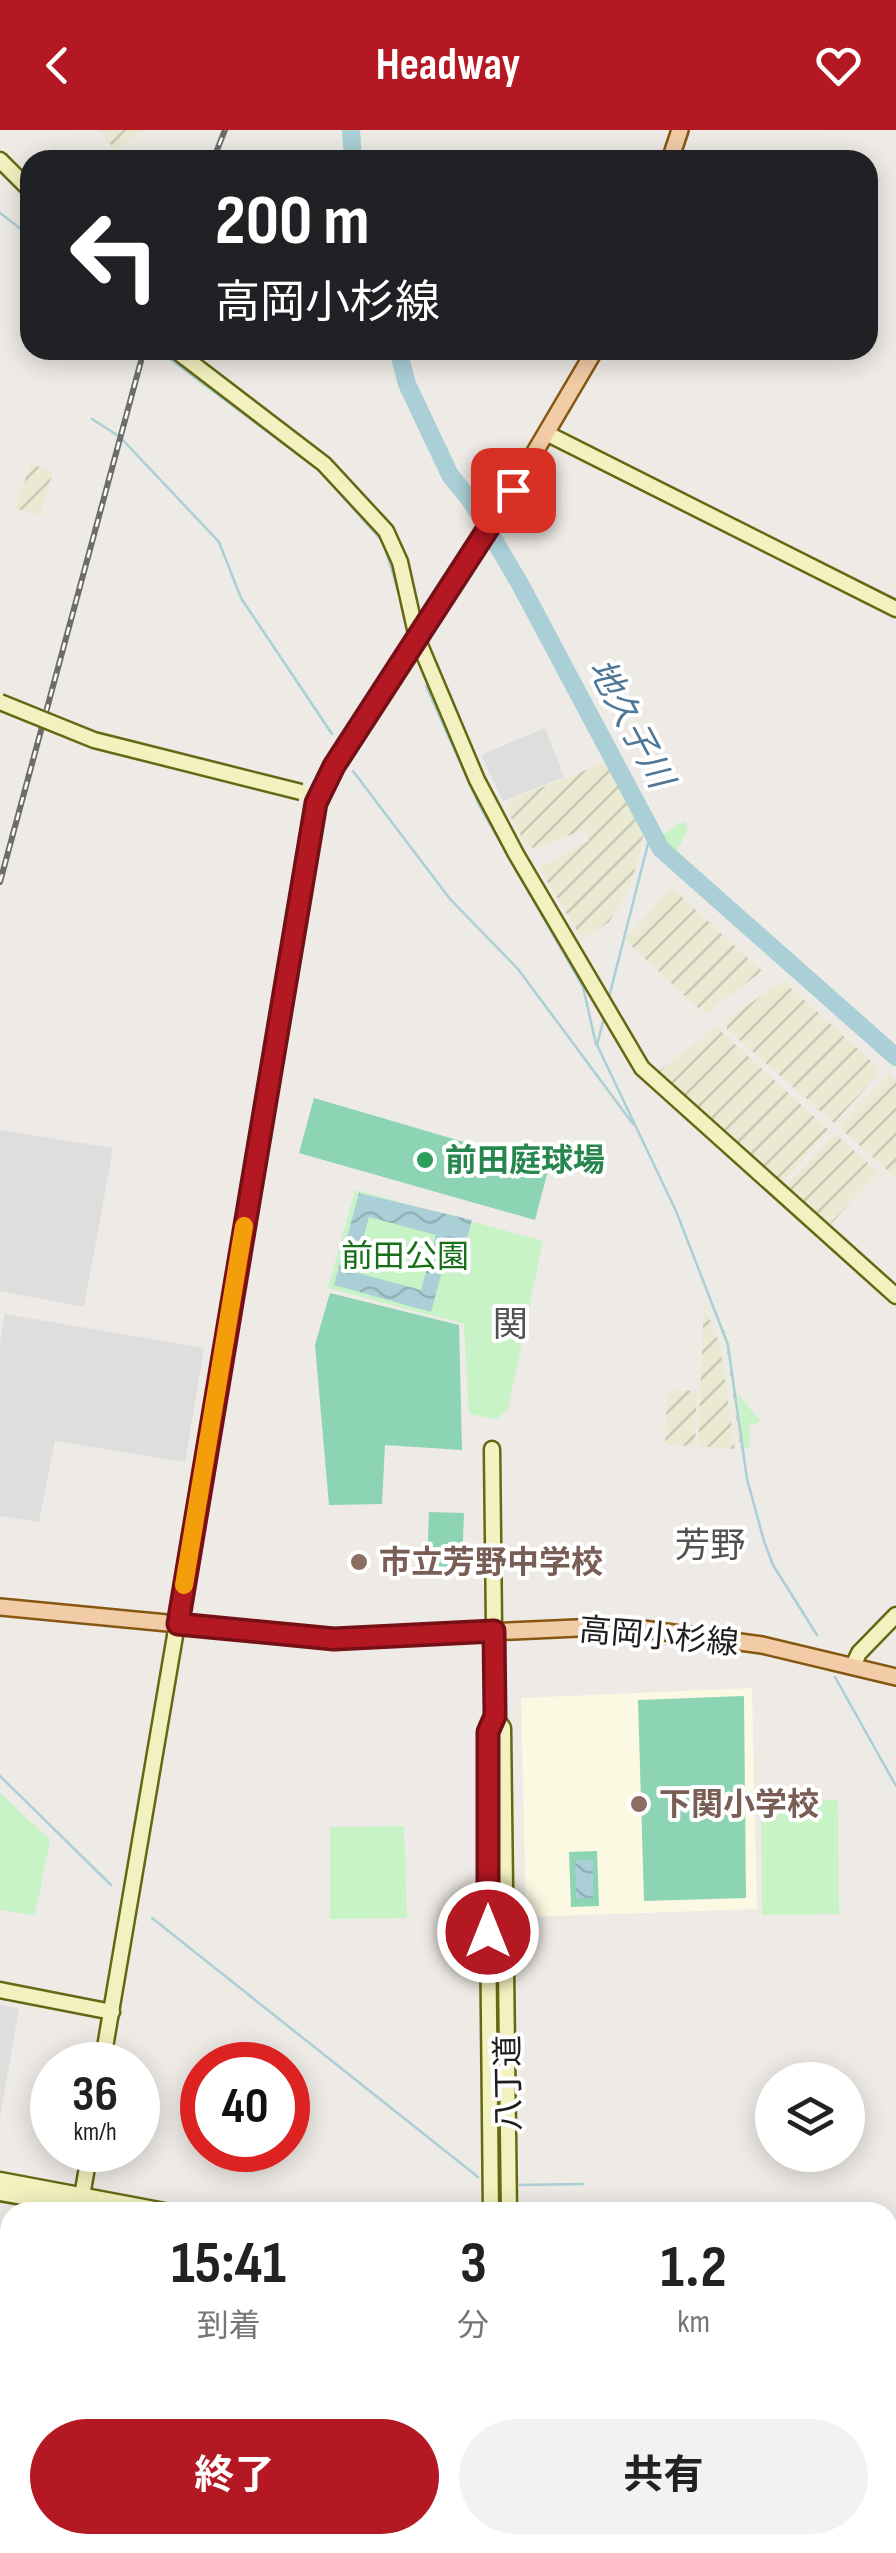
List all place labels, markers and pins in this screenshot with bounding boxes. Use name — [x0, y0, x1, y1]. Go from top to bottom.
pin — [471, 448, 556, 533]
place label: 前田庭球場 — [445, 1142, 605, 1181]
marker: 前田庭球場 — [414, 1149, 436, 1171]
place label: 市立芳野中学校 — [379, 1544, 603, 1583]
marker: 市立芳野中学校 — [348, 1551, 370, 1573]
place label: 下関小学校 — [659, 1786, 819, 1825]
marker: 下関小学校 — [628, 1793, 650, 1815]

